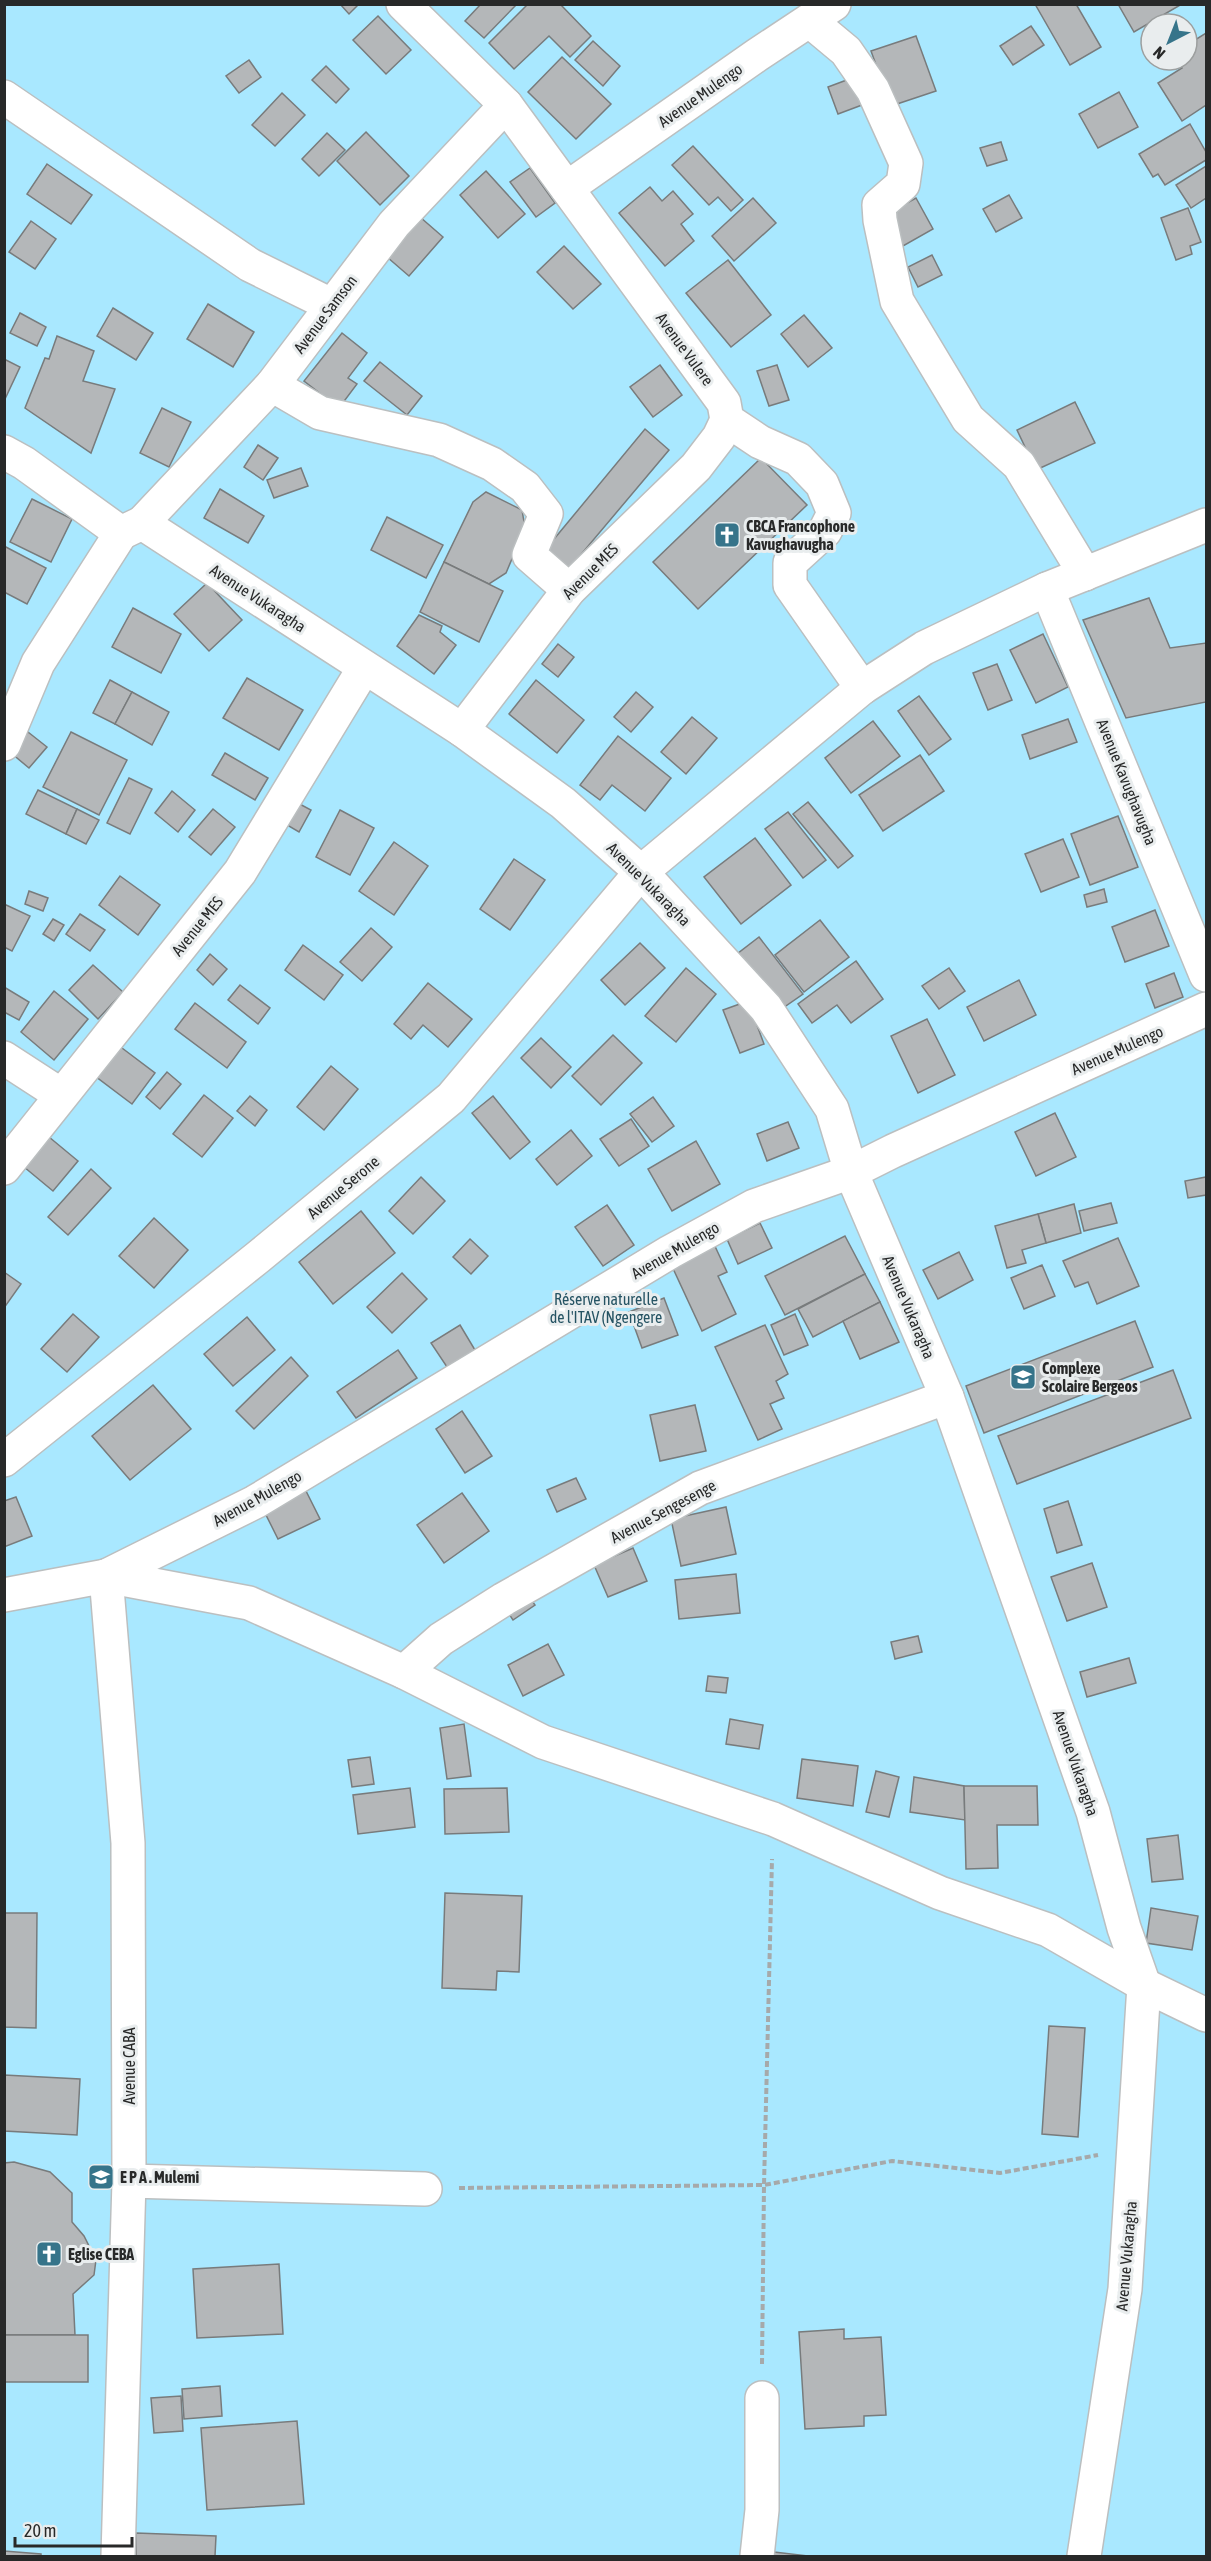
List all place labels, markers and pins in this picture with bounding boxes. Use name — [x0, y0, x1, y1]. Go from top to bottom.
place label: CBCA Francophone Kavughavugha — [746, 517, 855, 553]
church icon: CBCA Francophone Kavughavugha — [712, 520, 742, 550]
place label: Complexe Scolaire Bergeos — [1042, 1359, 1138, 1395]
school or university icon: Complexe Scolaire Bergeos — [1008, 1362, 1038, 1392]
school or university icon: E P A . Mulemi — [86, 2162, 116, 2192]
place label: E P A . Mulemi — [120, 2168, 199, 2186]
church icon: Eglise CEBA — [34, 2239, 64, 2269]
place label: Eglise CEBA — [68, 2245, 134, 2263]

